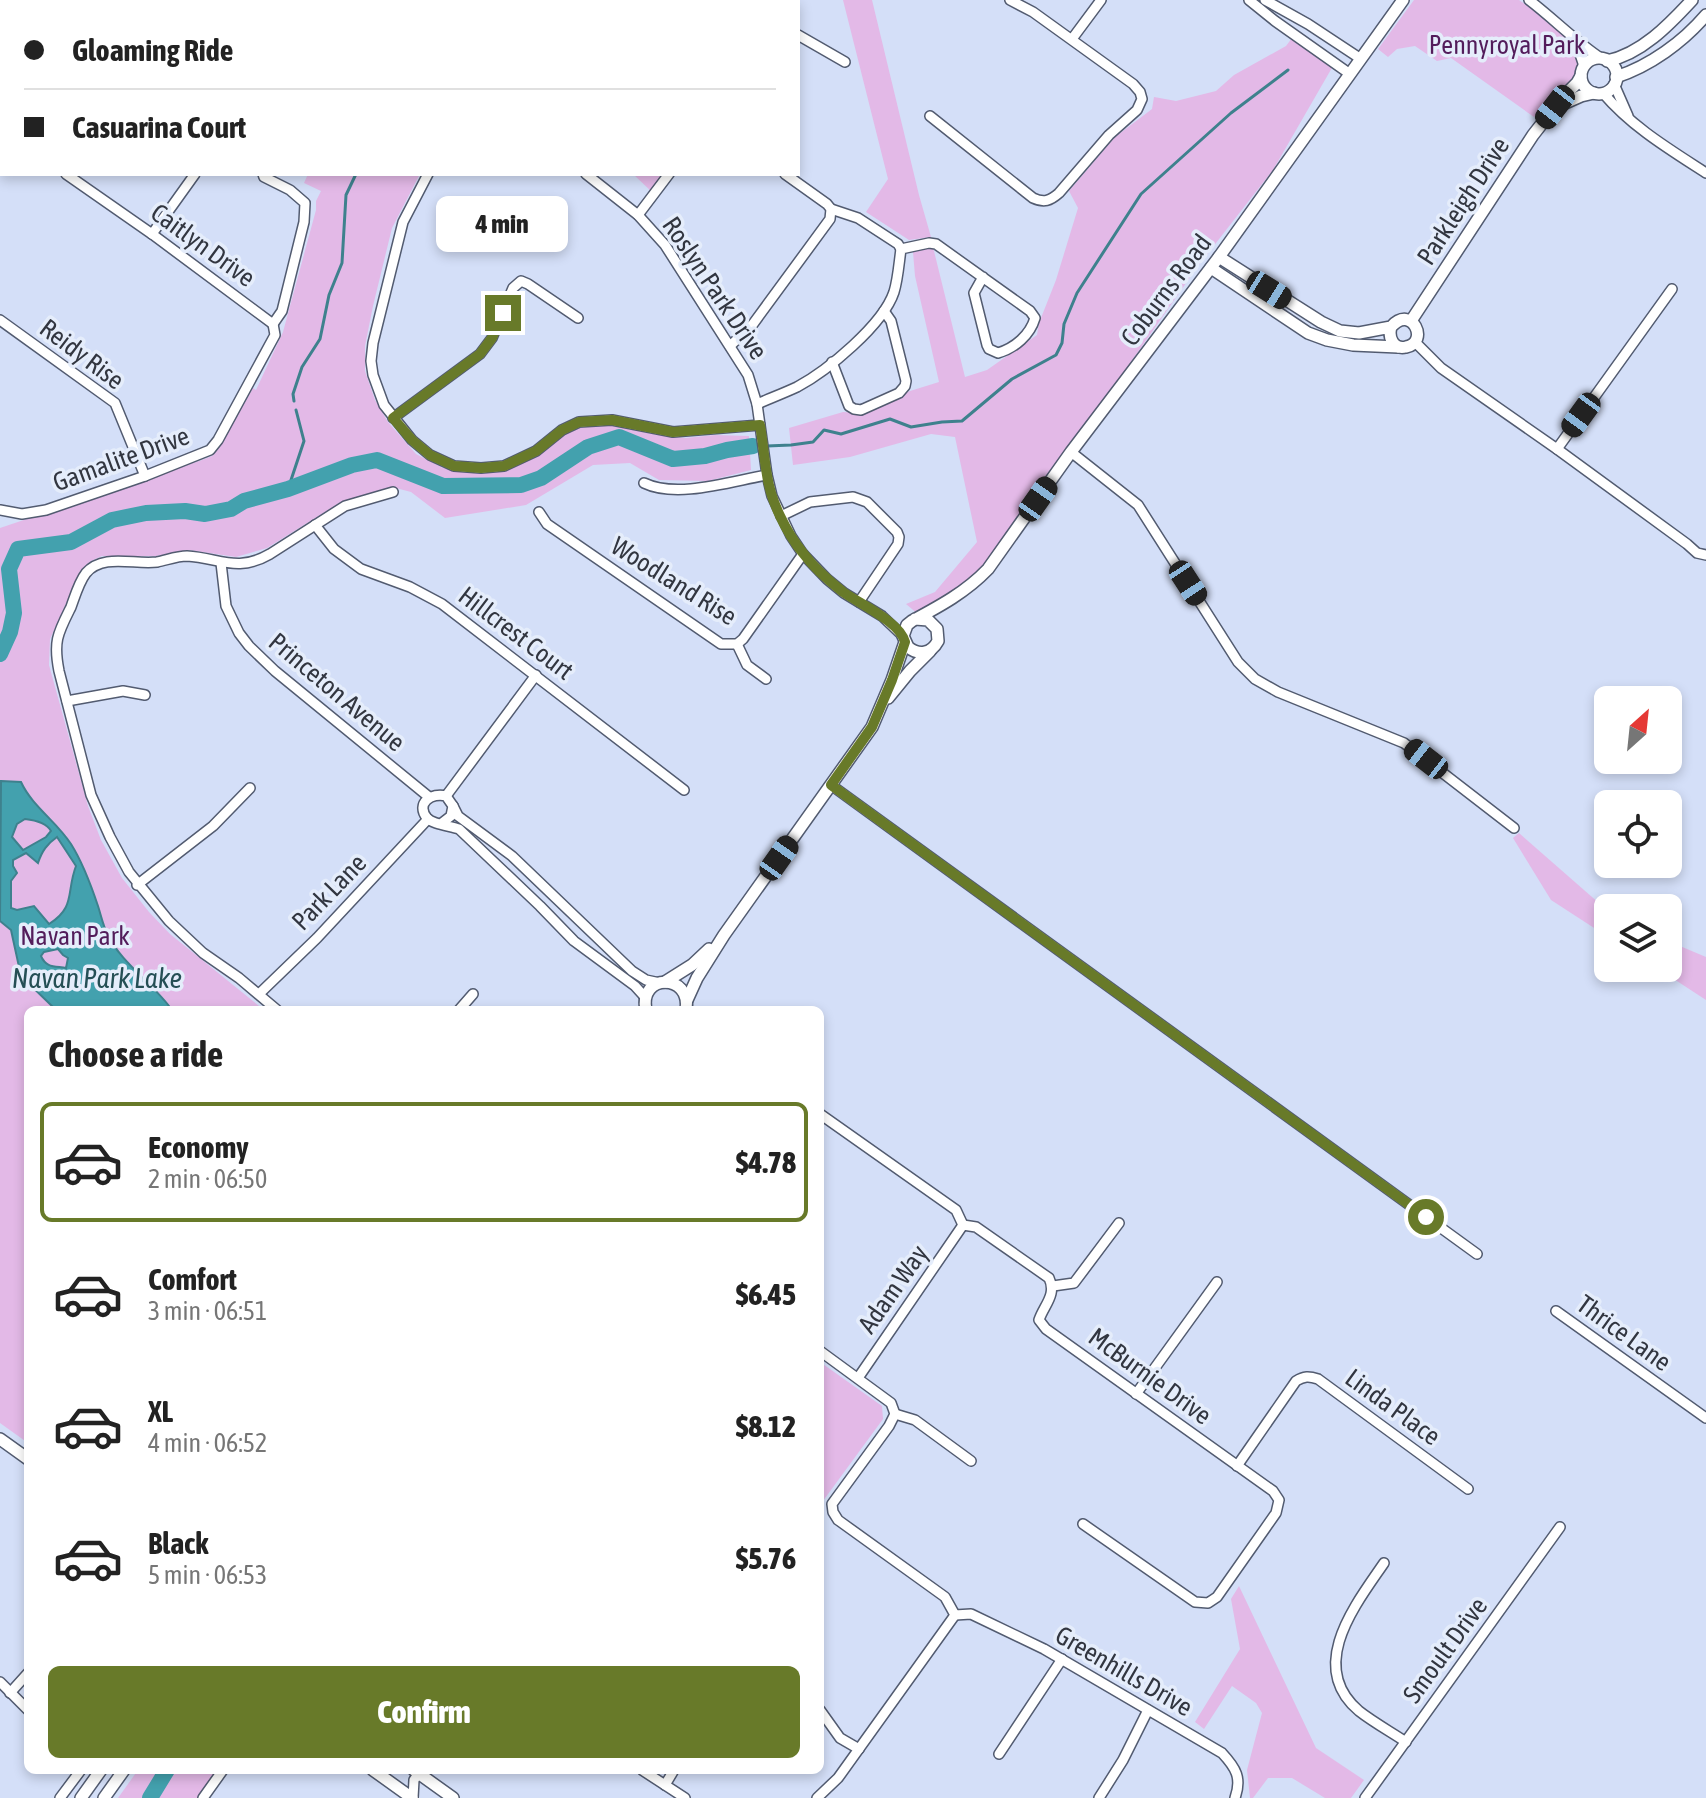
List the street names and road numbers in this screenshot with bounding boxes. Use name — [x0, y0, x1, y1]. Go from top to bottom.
street label: Parkleigh Drive — [1411, 132, 1515, 270]
street label: Caitlyn Drive — [145, 197, 261, 293]
street label: Roslyn Park Drive — [656, 211, 774, 365]
street label: Coburns Road — [1114, 228, 1218, 352]
street label: Reidy Rise — [34, 313, 130, 395]
street label: Gamalite Drive — [49, 421, 193, 497]
street label: Woodland Rise — [606, 531, 742, 631]
street label: Hillcrest Court — [453, 580, 579, 686]
street label: Princeton Avenue — [263, 627, 411, 757]
street label: Park Lane — [286, 848, 372, 936]
street label: Adam Way — [852, 1239, 934, 1339]
street label: Thrice Lane — [1571, 1289, 1677, 1377]
street label: McBurnie Drive — [1083, 1322, 1217, 1430]
street label: Linda Place — [1340, 1363, 1446, 1451]
street label: Smoult Drive — [1397, 1591, 1493, 1709]
street label: Greenhills Drive — [1050, 1620, 1198, 1722]

